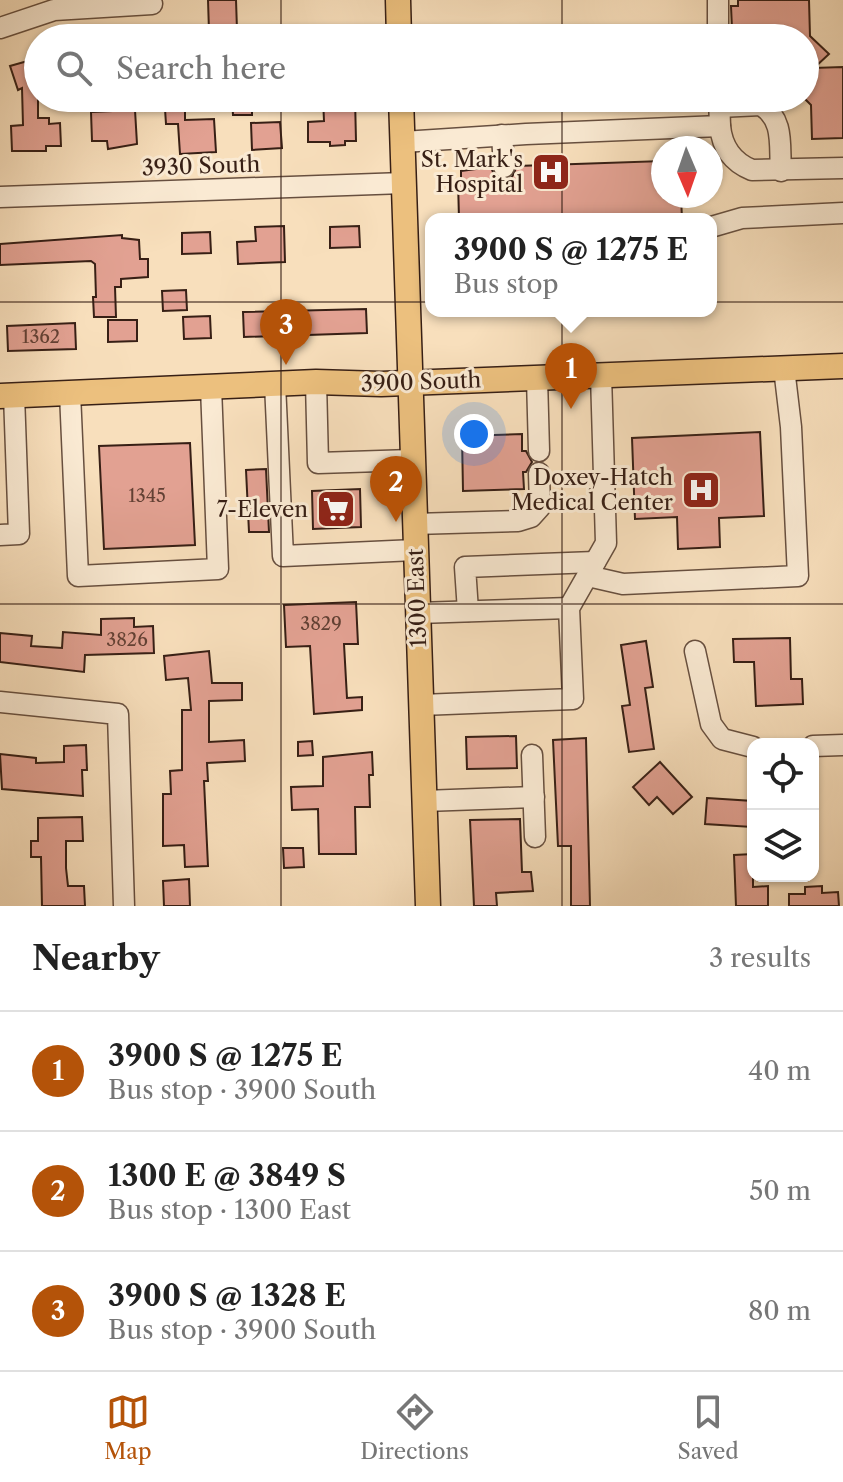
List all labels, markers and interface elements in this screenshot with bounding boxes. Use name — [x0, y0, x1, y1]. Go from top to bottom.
search box — [24, 24, 819, 112]
icon: search — [52, 46, 96, 90]
text: Search here — [116, 50, 286, 87]
north arrow — [651, 136, 723, 208]
place label: St. Mark's Hospital — [421, 146, 523, 198]
street label: 3930 South — [141, 150, 261, 182]
hospital icon: St. Mark's Hospital — [530, 151, 572, 193]
popup — [425, 213, 717, 317]
text: 3900 S @ 1275 E — [454, 231, 688, 268]
text: Bus stop — [454, 268, 559, 300]
pin: 3 — [260, 299, 312, 365]
house number: 1362 — [22, 326, 60, 348]
pin: 1 — [545, 343, 597, 409]
street label: 3900 South — [360, 366, 482, 398]
your location — [454, 414, 494, 454]
pin: 2 — [370, 456, 422, 522]
place label: Doxey-Hatch Medical Center — [511, 464, 673, 516]
hospital icon: Doxey-Hatch Medical Center — [680, 469, 722, 511]
house number: 1345 — [128, 485, 166, 507]
supermarket icon: 7-Eleven — [315, 488, 357, 530]
place label: 7-Eleven — [217, 496, 308, 523]
street label: 1300 East — [402, 548, 432, 648]
house number: 3829 — [300, 613, 342, 635]
house number: 3826 — [106, 629, 148, 651]
map controls — [747, 738, 819, 882]
button: locate — [747, 738, 819, 810]
button: layers — [747, 810, 819, 882]
text: Nearby — [32, 937, 160, 979]
text: 3 results — [709, 942, 811, 974]
text: 3900 S @ 1275 E — [108, 1037, 343, 1074]
text: 1 — [52, 1055, 64, 1087]
text: 40 m — [748, 1055, 811, 1087]
text: Bus stop · 3900 South — [108, 1074, 376, 1106]
text: 1300 E @ 3849 S — [108, 1157, 346, 1194]
text: 2 — [50, 1175, 66, 1207]
text: 50 m — [749, 1175, 811, 1207]
text: Bus stop · 1300 East — [108, 1194, 351, 1226]
text: 3900 S @ 1328 E — [108, 1277, 346, 1314]
text: 3 — [51, 1295, 65, 1327]
text: 80 m — [748, 1295, 811, 1327]
text: Bus stop · 3900 South — [108, 1314, 376, 1346]
tab: Map — [104, 1390, 152, 1465]
tab: Directions — [360, 1390, 469, 1465]
tab: Saved — [678, 1390, 739, 1465]

